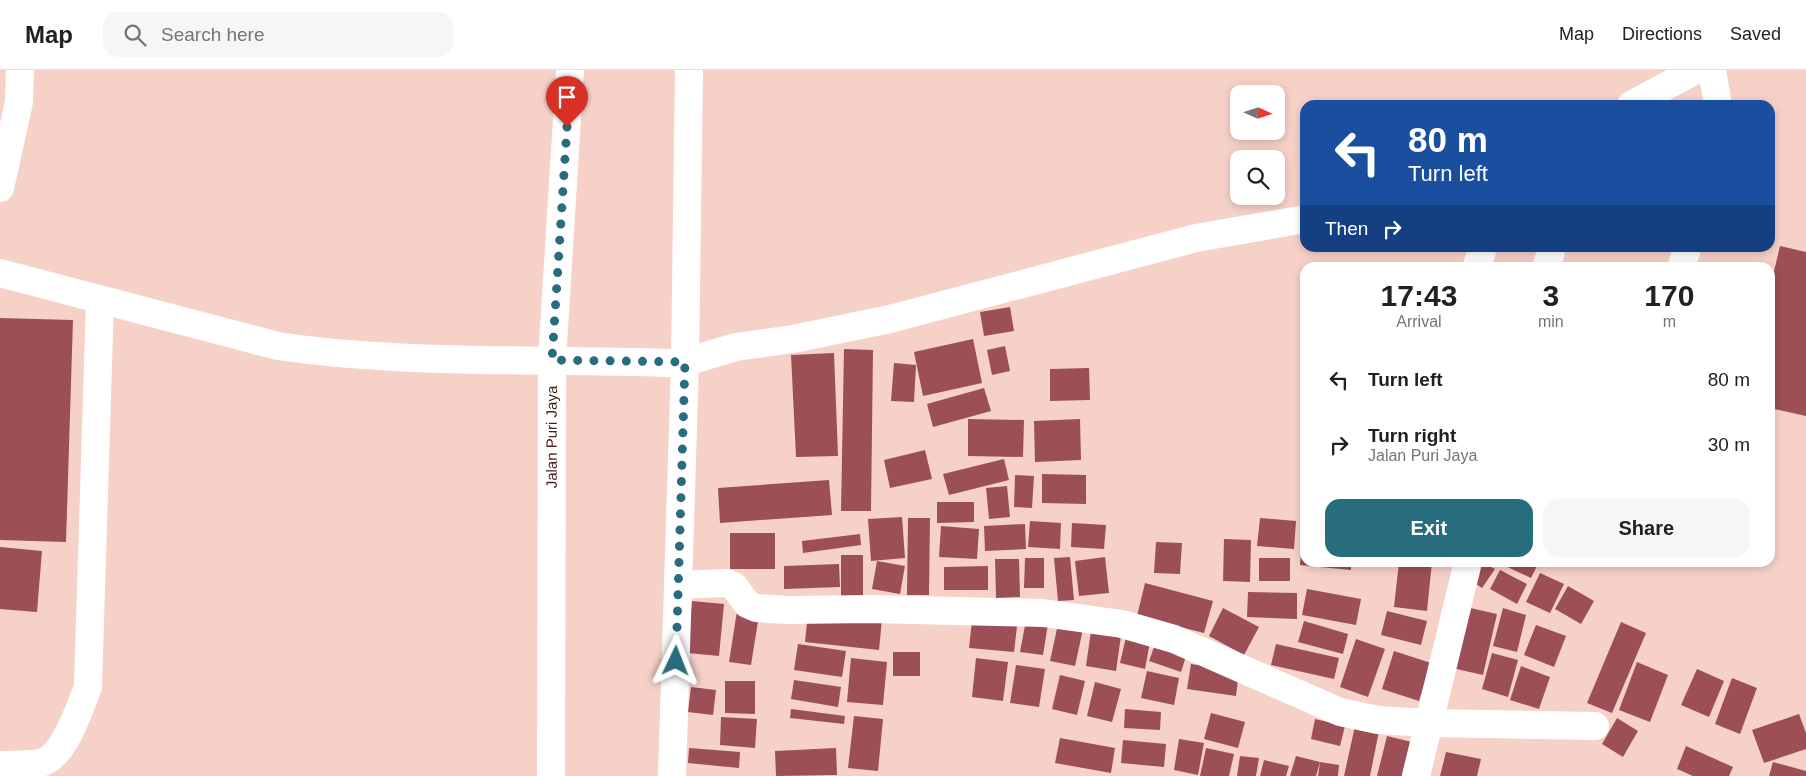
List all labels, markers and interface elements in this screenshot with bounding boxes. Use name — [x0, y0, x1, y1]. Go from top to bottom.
search box — [103, 12, 453, 57]
text: Map — [25, 21, 73, 48]
icon: search — [121, 21, 149, 49]
text: Search here — [161, 24, 265, 45]
text: Map — [1559, 24, 1594, 44]
text: Directions — [1622, 24, 1702, 44]
text: Saved — [1730, 24, 1781, 44]
pin — [546, 76, 588, 127]
icon: arrive — [553, 83, 581, 111]
north arrow — [1230, 85, 1285, 140]
map controls — [1230, 85, 1285, 205]
icon: left — [1325, 120, 1390, 185]
text: 80 m — [1408, 120, 1488, 159]
button: search — [1230, 150, 1285, 205]
text: Turn left — [1408, 161, 1488, 186]
icon: right — [1378, 215, 1406, 243]
text: Then — [1325, 218, 1368, 239]
text: 17:43 — [1381, 279, 1457, 312]
text: 3 — [1542, 279, 1559, 312]
text: 170 — [1644, 279, 1694, 312]
text: Arrival — [1396, 313, 1442, 330]
text: min — [1538, 313, 1564, 330]
text: m — [1663, 313, 1676, 330]
icon: left — [1325, 366, 1353, 394]
text: Turn left — [1368, 369, 1443, 390]
text: 80 m — [1708, 369, 1750, 390]
street label: Jalan Puri Jaya — [543, 385, 560, 488]
text: Turn right — [1368, 425, 1456, 446]
icon: right — [1325, 431, 1353, 459]
text: 30 m — [1708, 434, 1750, 455]
text: Jalan Puri Jaya — [1368, 447, 1477, 464]
button: Exit — [1325, 499, 1533, 557]
button: Share — [1543, 499, 1750, 557]
position arrow — [649, 634, 701, 686]

